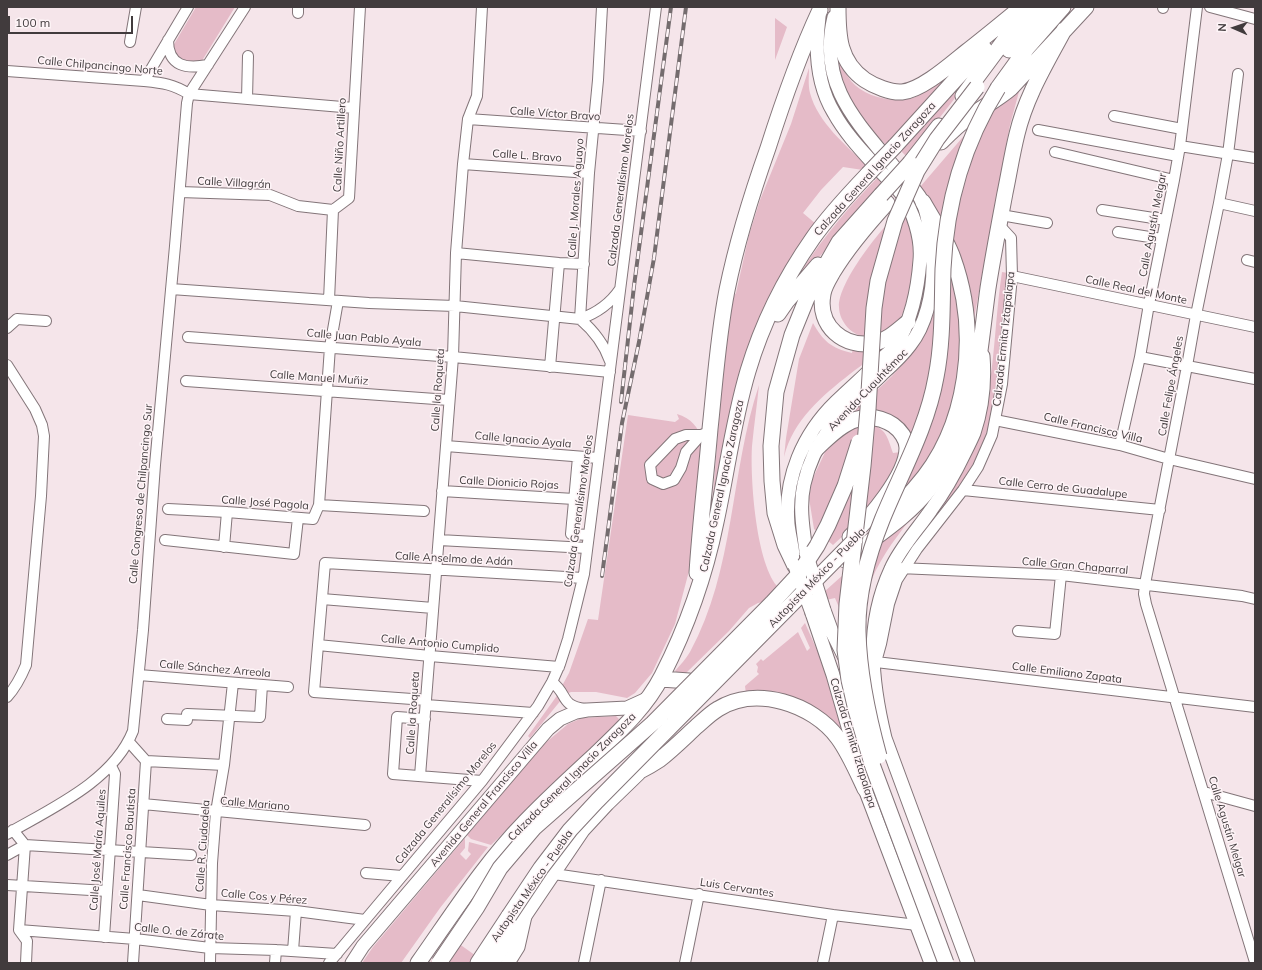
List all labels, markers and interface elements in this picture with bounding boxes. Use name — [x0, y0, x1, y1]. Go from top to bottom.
scale bar — [10, 8, 135, 34]
north arrow — [1214, 8, 1254, 48]
text: 100 m — [15, 15, 50, 30]
text: N — [1215, 23, 1229, 32]
street label: Calle Chilpancingo Norte — [37, 54, 163, 78]
street label: Calle Niño Artillero — [331, 97, 349, 193]
street label: Calzada General Ignacio Zaragoza — [811, 99, 939, 239]
street label: Calle Víctor Bravo — [509, 104, 601, 124]
street label: Calzada Generalísimo Morelos — [605, 113, 637, 267]
street label: Calle J. Morales Aguayo — [565, 138, 587, 258]
street label: Calle L. Bravo — [492, 147, 562, 165]
street label: Calle Agustín Melgar — [1136, 172, 1170, 278]
street label: Calle Villagrán — [197, 174, 271, 192]
street label: Calzada Ermita Iztapalapa — [990, 271, 1018, 407]
street label: Calle Real del Monte — [1084, 273, 1188, 307]
street label: Calle Juan Pablo Ayala — [306, 326, 422, 350]
street label: Calle Felipe Ángeles — [1156, 335, 1186, 437]
street label: Avenida Cuauhtémoc — [825, 346, 911, 434]
street label: Calle la Roqueta — [429, 348, 447, 432]
street label: Calle Manuel Muñiz — [269, 368, 369, 388]
street label: Calzada General Ignacio Zaragoza — [697, 399, 747, 573]
street label: Calle Congreso de Chilpancingo Sur — [127, 403, 155, 585]
street label: Calle Francisco Villa — [1042, 410, 1144, 446]
street label: Calle Ignacio Ayala — [474, 429, 572, 451]
street label: Calzada Generalísimo Morelos — [562, 434, 596, 588]
street label: Calle Dionicio Rojas — [459, 474, 559, 492]
street label: Calle Cerro de Guadalupe — [998, 475, 1128, 501]
street label: Calle José Pagola — [221, 493, 309, 513]
street label: Autopista México - Puebla — [766, 525, 868, 631]
street label: Calle Anselmo de Adán — [394, 549, 514, 569]
street label: Calle Gran Chaparral — [1021, 555, 1129, 577]
street label: Calle Antonio Cumplido — [380, 632, 500, 656]
street label: Calle Sánchez Arreola — [159, 658, 271, 680]
street label: Calle Emiliano Zapata — [1011, 660, 1123, 686]
street label: Calle la Roqueta — [404, 671, 422, 755]
street label: Calzada Ermita Iztapalapa — [827, 676, 879, 810]
street label: Calzada General Ignacio Zaragoza — [505, 710, 639, 844]
street label: Avenida General Francisco Villa — [427, 738, 541, 870]
street label: Calzada Generalísimo Morelos — [392, 739, 500, 867]
street label: Calle Agustín Melgar — [1205, 775, 1249, 879]
street label: Calle Francisco Bautista — [117, 788, 139, 910]
street label: Calle José María Aquiles — [87, 789, 109, 911]
street label: Calle Mariano — [220, 794, 290, 814]
street label: Calle R. Ciudadela — [193, 799, 213, 893]
street label: Autopista México - Puebla — [488, 827, 576, 945]
street label: Luis Cervantes — [699, 876, 775, 900]
street label: Calle Cos y Pérez — [220, 887, 308, 907]
street label: Calle O. de Zárate — [133, 921, 225, 943]

